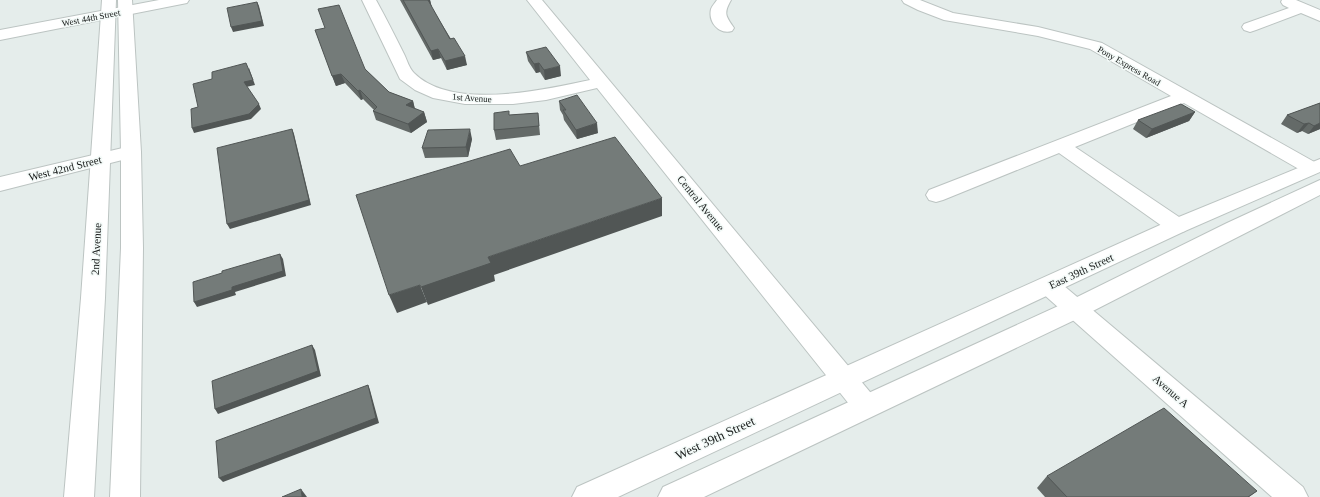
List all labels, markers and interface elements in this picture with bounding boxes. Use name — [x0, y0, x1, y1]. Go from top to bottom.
street label: West 44th Street — [61, 7, 122, 29]
street label: Pony Express Road — [1096, 44, 1162, 88]
street label: 1st Avenue — [452, 92, 492, 104]
street label: West 42nd Street — [27, 153, 103, 183]
street label: Central Avenue — [675, 173, 727, 233]
street label: 2nd Avenue — [89, 223, 103, 275]
street label: East 39th Street — [1047, 251, 1115, 291]
street label: Avenue A — [1151, 372, 1191, 410]
street label: West 39th Street — [673, 413, 757, 463]

